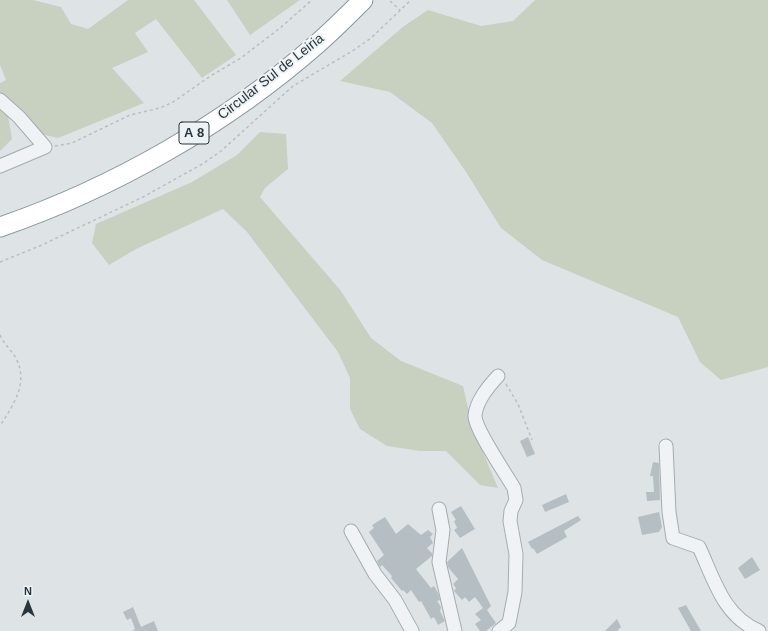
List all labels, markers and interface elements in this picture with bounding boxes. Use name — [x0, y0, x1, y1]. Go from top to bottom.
street label: Circular Sul de Leiria — [215, 30, 327, 124]
road number: A 8 — [179, 122, 209, 144]
north arrow — [8, 583, 48, 623]
text: N — [24, 585, 32, 597]

